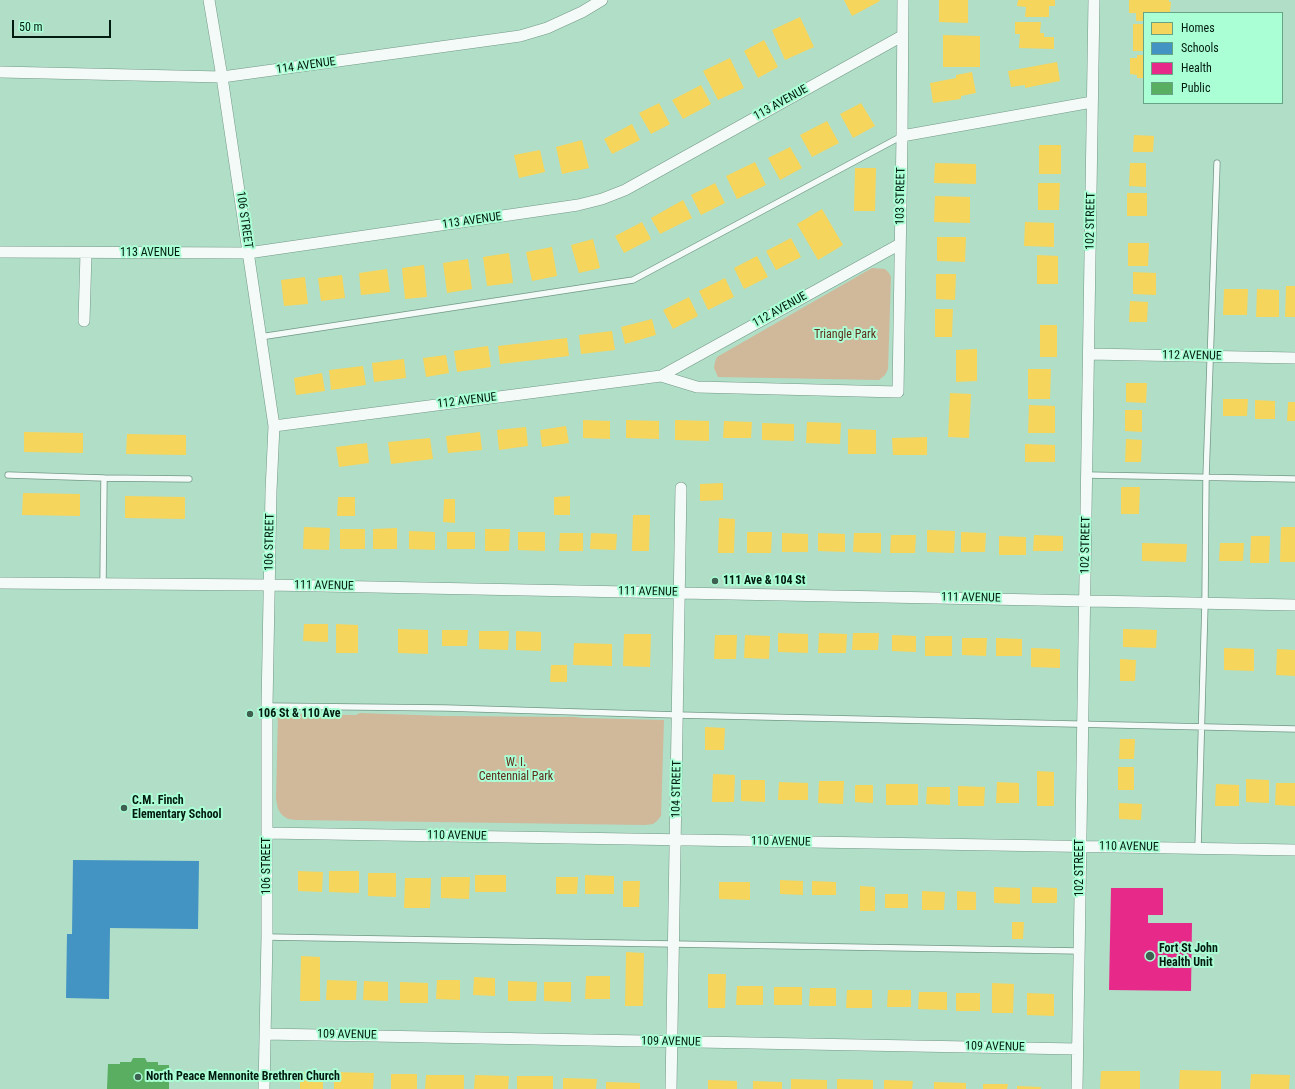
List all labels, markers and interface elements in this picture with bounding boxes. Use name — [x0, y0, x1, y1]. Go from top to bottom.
scale bar — [14, 12, 113, 38]
legend — [1143, 12, 1283, 104]
text: 50 m — [19, 20, 43, 34]
text: Homes — [1181, 21, 1215, 35]
text: Schools — [1181, 41, 1219, 55]
street label: 114 AVENUE — [275, 55, 337, 77]
text: Health — [1181, 61, 1212, 75]
text: Public — [1181, 81, 1210, 95]
street label: 113 AVENUE — [751, 82, 811, 124]
street label: 103 STREET — [893, 167, 909, 225]
street label: 106 STREET — [233, 190, 255, 250]
street label: 102 STREET — [1083, 192, 1099, 250]
street label: 113 AVENUE — [441, 210, 503, 232]
street label: 113 AVENUE — [120, 246, 180, 260]
street label: 112 AVENUE — [750, 289, 810, 331]
park label: Triangle Park — [814, 328, 876, 342]
street label: 112 AVENUE — [1162, 348, 1222, 364]
street label: 112 AVENUE — [436, 390, 498, 412]
street label: 106 STREET — [262, 513, 278, 571]
street label: 102 STREET — [1078, 516, 1094, 574]
place label: 111 Ave & 104 St — [723, 574, 805, 588]
marker: 111 Ave & 104 St — [710, 576, 720, 586]
street label: 111 AVENUE — [294, 578, 354, 594]
street label: 111 AVENUE — [618, 584, 678, 600]
street label: 111 AVENUE — [941, 590, 1001, 606]
place label: 106 St & 110 Ave — [258, 707, 340, 721]
marker: 106 St & 110 Ave — [245, 709, 255, 719]
park label: W. I. Centennial Park — [479, 756, 553, 784]
street label: 104 STREET — [669, 760, 685, 818]
place label: C.M. Finch Elementary School — [132, 794, 222, 822]
marker: C.M. Finch Elementary School — [119, 803, 129, 813]
street label: 110 AVENUE — [427, 828, 487, 844]
street label: 110 AVENUE — [751, 834, 811, 850]
street label: 106 STREET — [260, 837, 274, 895]
street label: 102 STREET — [1073, 839, 1087, 897]
street label: 110 AVENUE — [1099, 839, 1159, 855]
place label: Fort St John Health Unit — [1159, 942, 1218, 970]
marker: Fort St John Health Unit — [1144, 950, 1156, 962]
street label: 109 AVENUE — [317, 1027, 377, 1043]
street label: 109 AVENUE — [641, 1034, 701, 1050]
street label: 109 AVENUE — [965, 1039, 1025, 1055]
place label: North Peace Mennonite Brethren Church — [146, 1070, 340, 1084]
marker: North Peace Mennonite Brethren Church — [133, 1072, 143, 1082]

